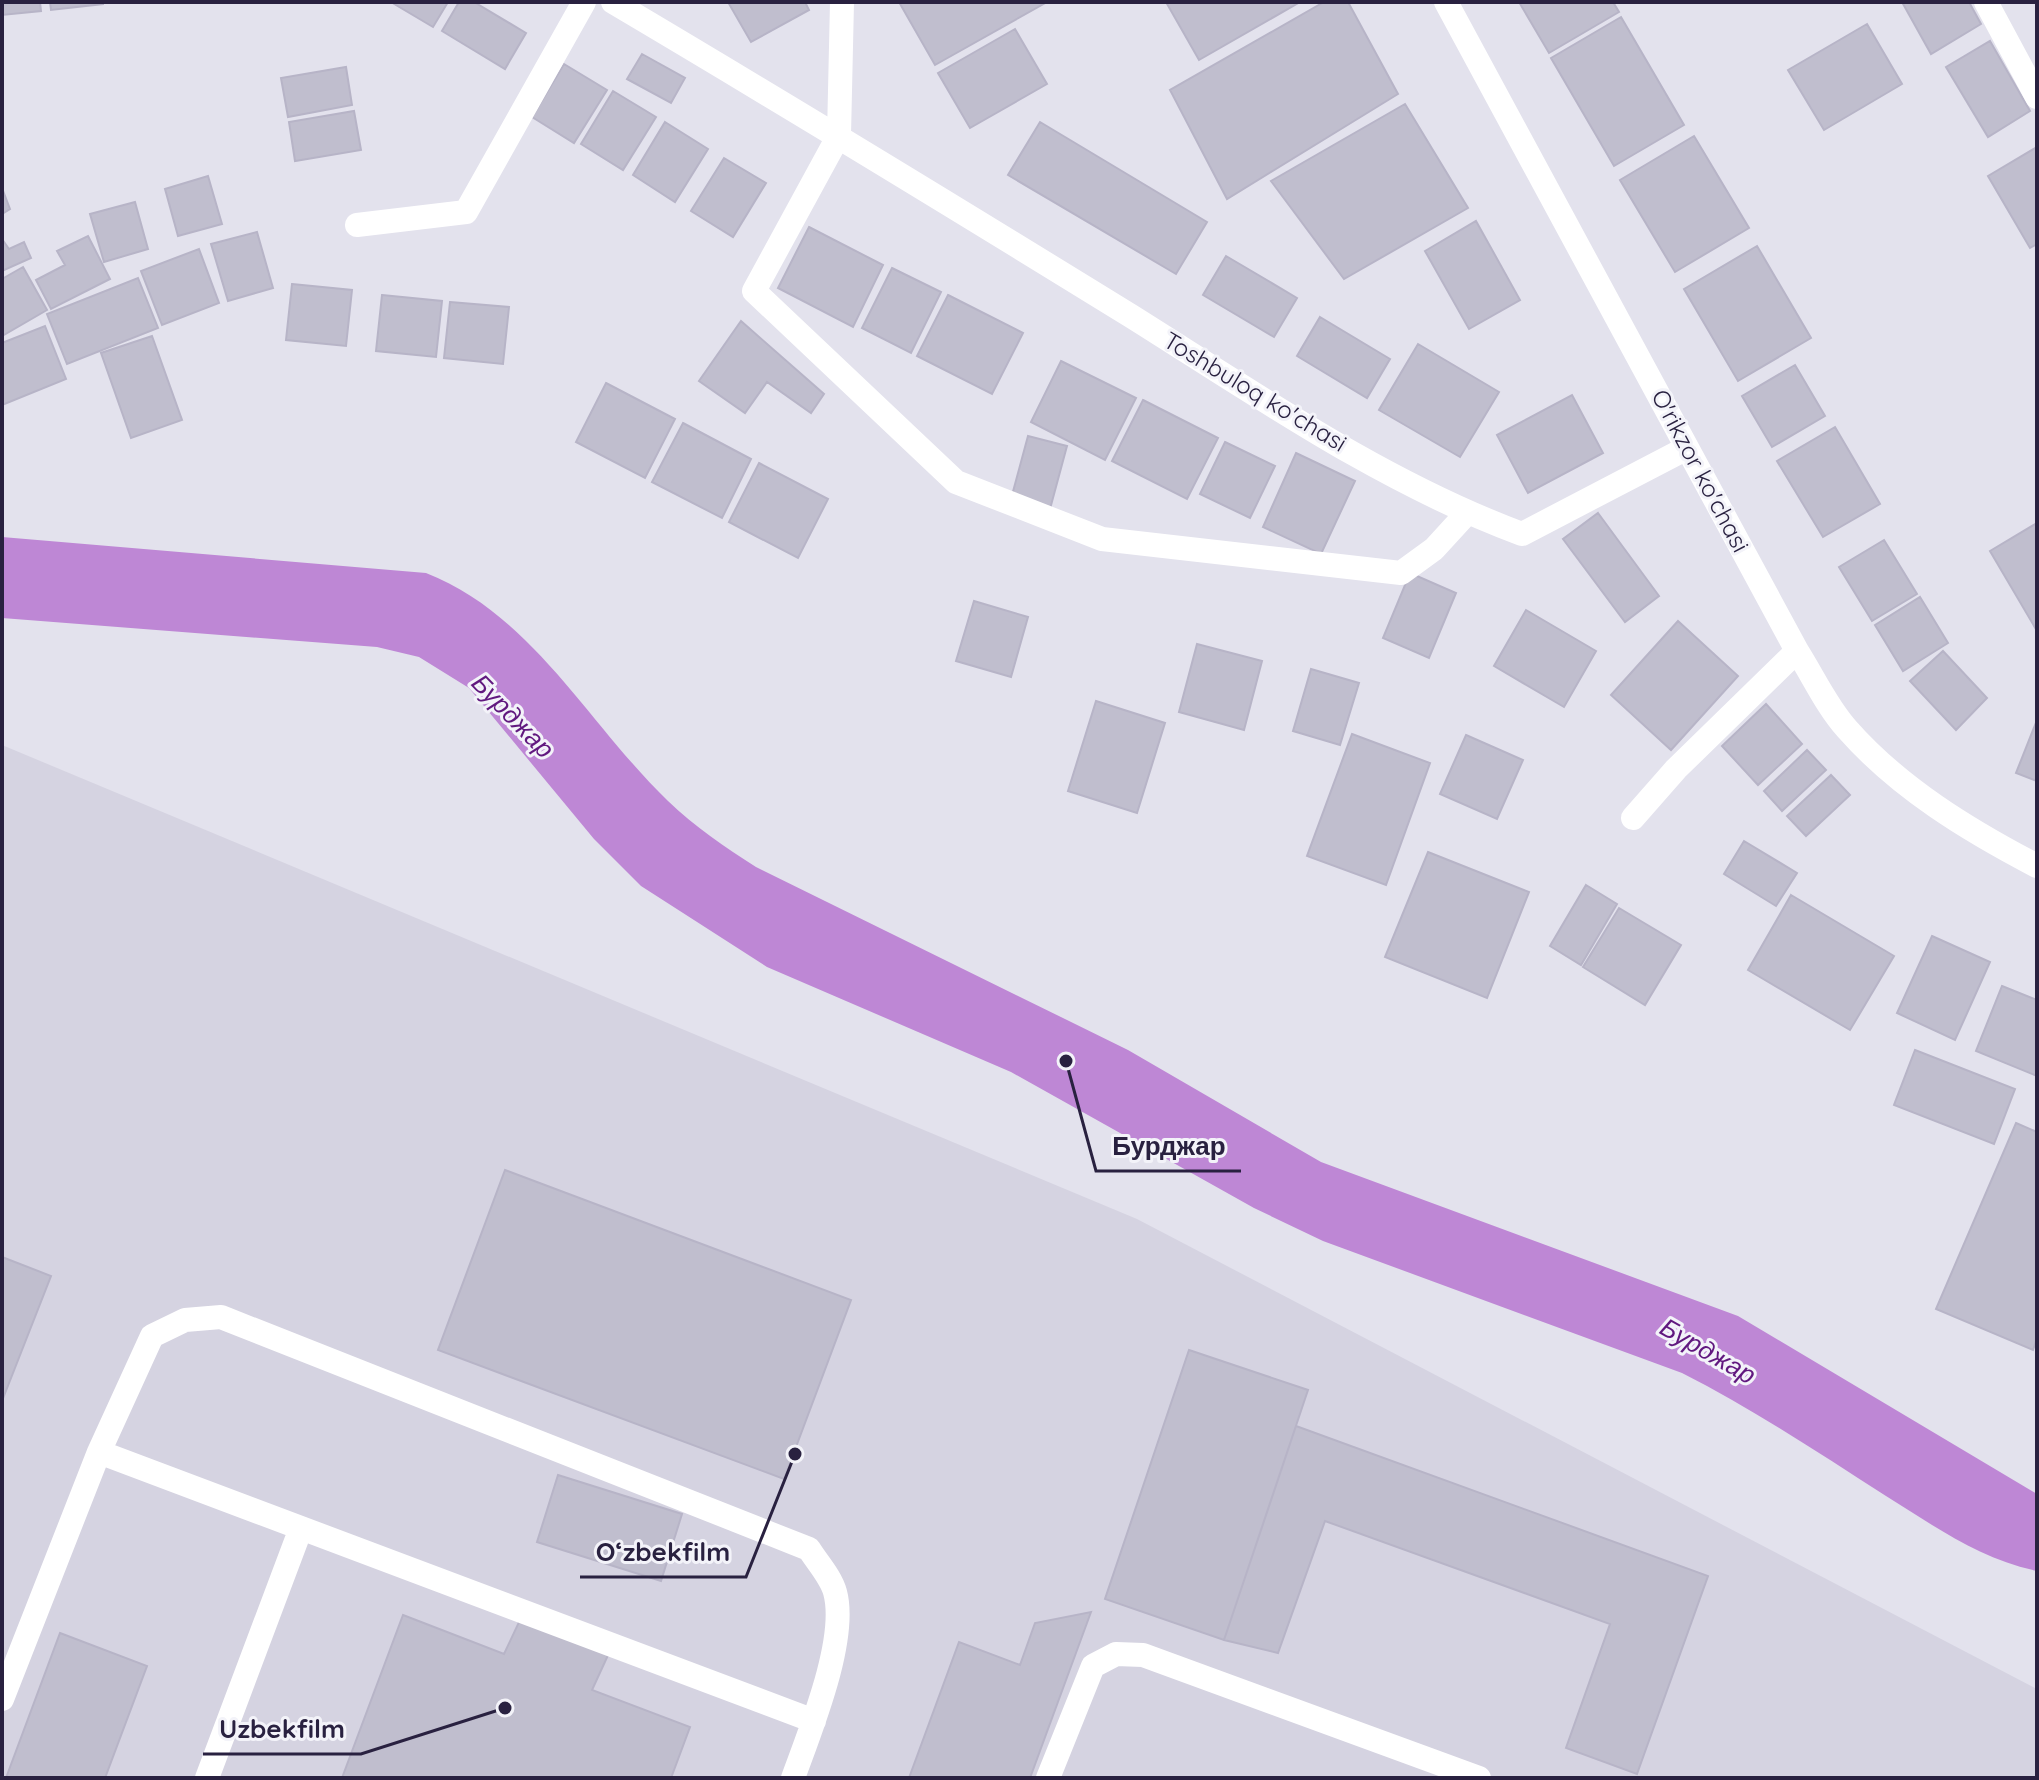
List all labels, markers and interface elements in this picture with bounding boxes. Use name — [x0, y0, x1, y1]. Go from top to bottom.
street label: Toshbuloq ko'chasi — [1158, 325, 1353, 458]
street label: O'rikzor ko'chasi — [1645, 384, 1756, 557]
water label: Бурджар — [465, 666, 562, 765]
callout: Бурджар — [1096, 1121, 1241, 1171]
text: Бурджар — [1112, 1129, 1226, 1162]
water label: Бурджар — [1655, 1310, 1762, 1391]
callout: Oʻzbekfilm — [580, 1527, 746, 1577]
text: Oʻzbekfilm — [596, 1535, 730, 1568]
callout: Uzbekfilm — [203, 1704, 361, 1754]
text: Uzbekfilm — [219, 1712, 345, 1745]

